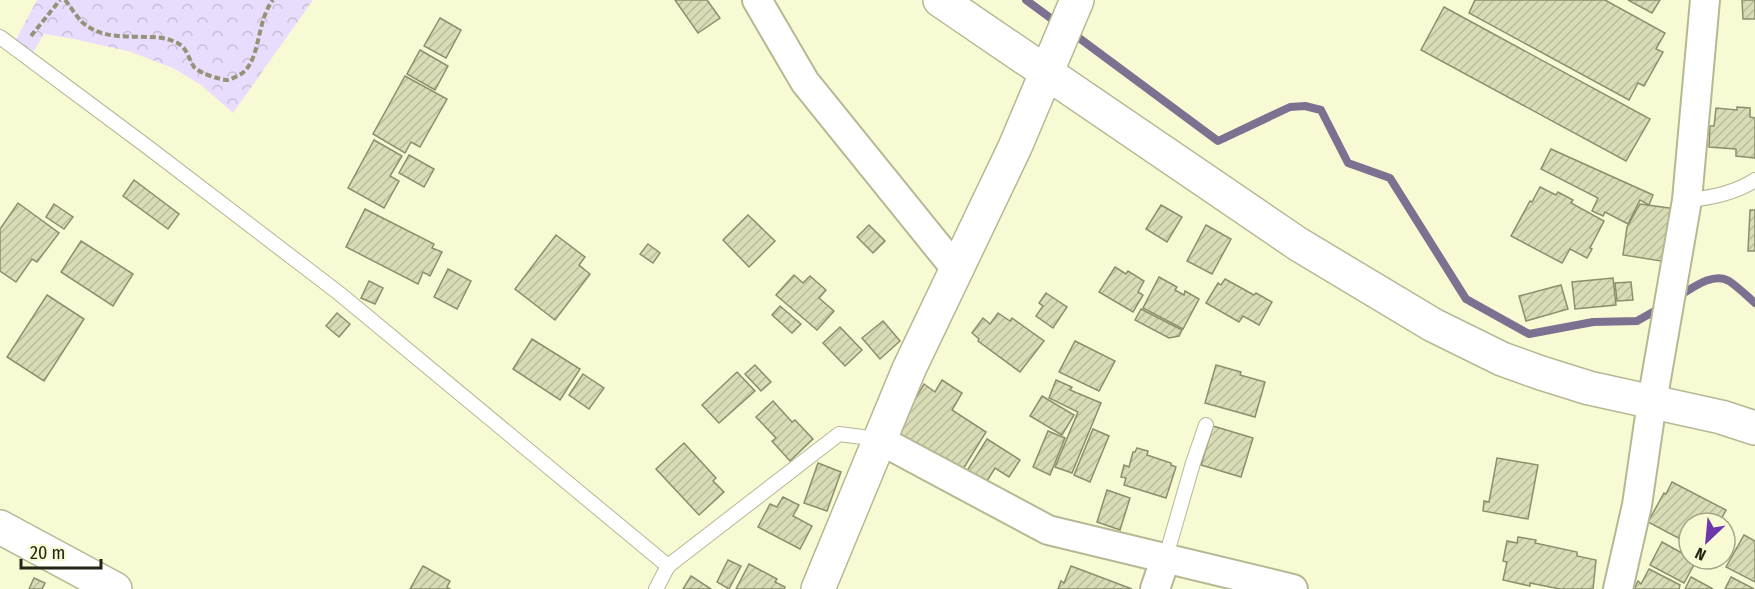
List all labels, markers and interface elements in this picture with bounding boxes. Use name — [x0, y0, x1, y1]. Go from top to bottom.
north arrow — [1677, 511, 1737, 571]
scale bar — [21, 532, 100, 570]
text: 20 m — [30, 542, 65, 564]
text: N — [1692, 543, 1709, 565]

